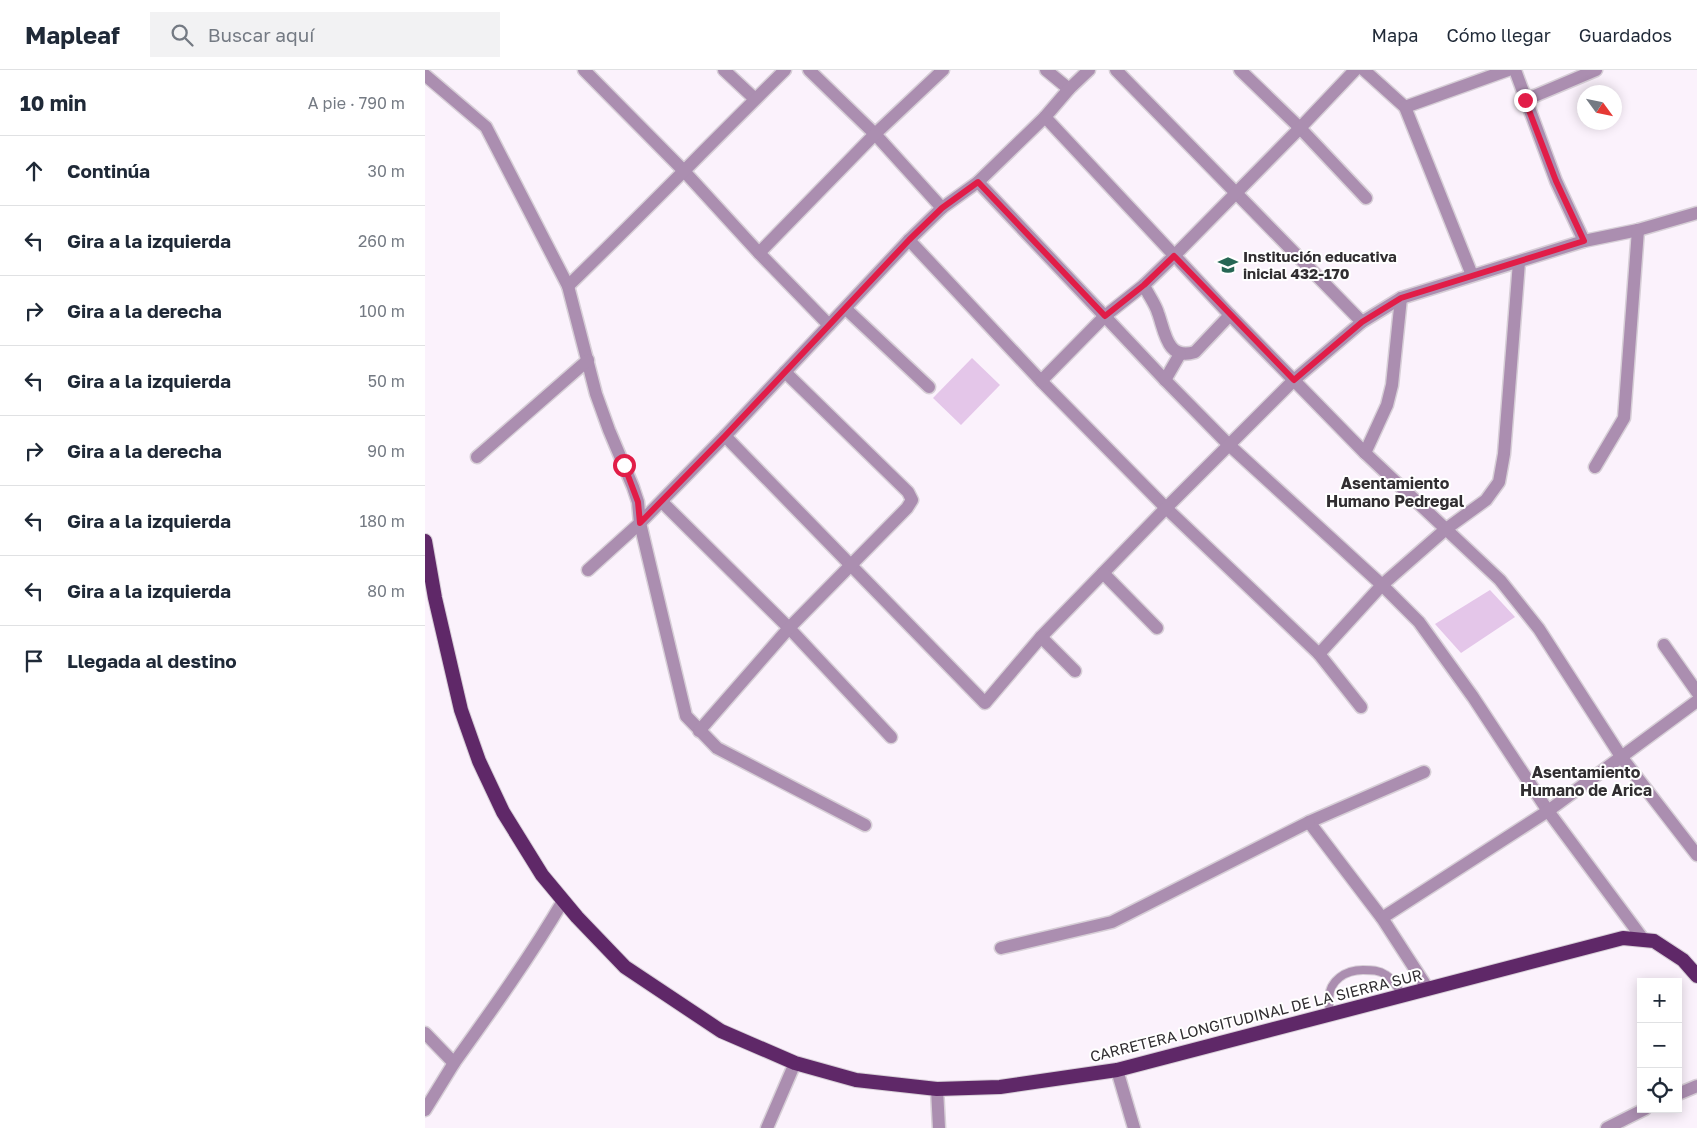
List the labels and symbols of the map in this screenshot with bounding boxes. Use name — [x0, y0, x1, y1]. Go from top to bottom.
north arrow — [1577, 85, 1622, 130]
route end — [1514, 89, 1537, 112]
place label: Institución educativa inicial 432-170 — [1243, 247, 1397, 282]
school or university icon: Institución educativa inicial 432-170 — [1217, 254, 1239, 276]
route start — [613, 454, 636, 477]
district label: Asentamiento Humano Pedregal — [1326, 473, 1465, 511]
district label: Asentamiento Humano de Arica — [1520, 762, 1652, 800]
street label: CARRETERA LONGITUDINAL DE LA SIERRA SUR — [1088, 965, 1424, 1065]

